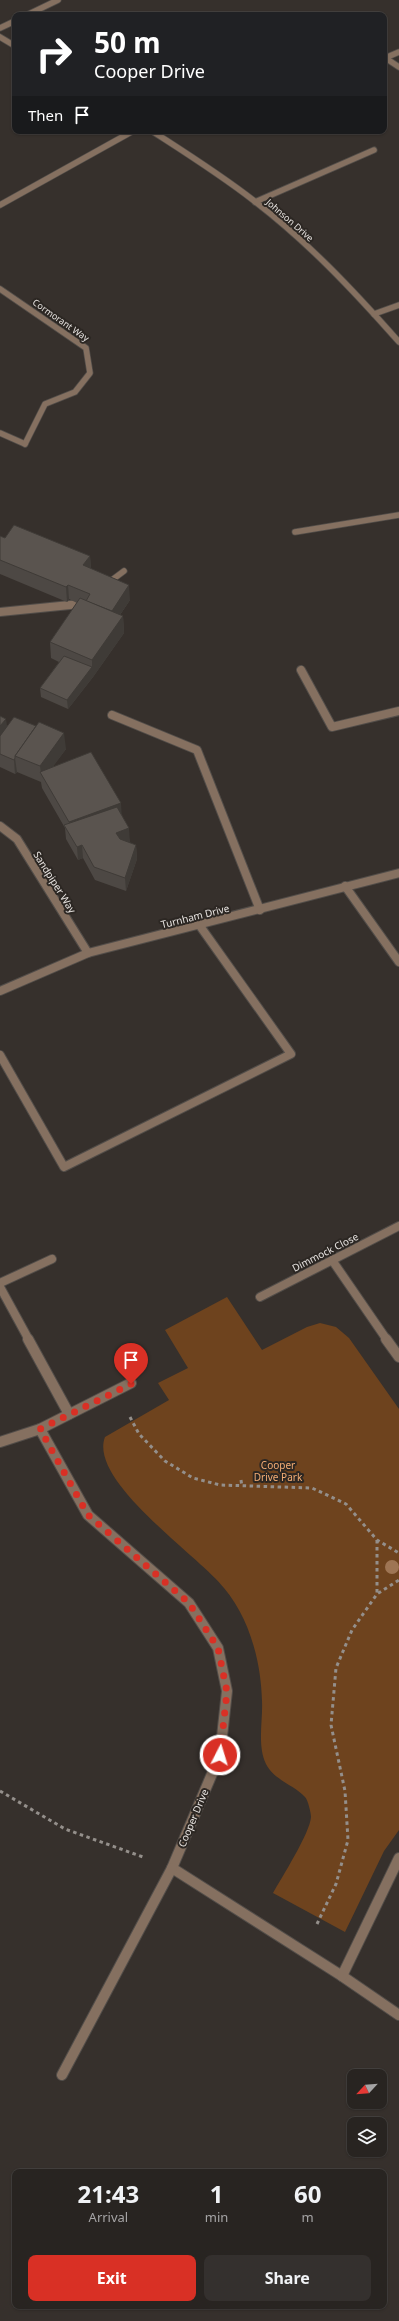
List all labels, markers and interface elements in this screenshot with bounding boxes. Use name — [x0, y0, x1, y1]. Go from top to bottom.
text: 50 m — [94, 23, 161, 61]
icon: right — [28, 28, 80, 80]
text: Cooper Drive — [94, 59, 205, 83]
icon: arrive — [71, 104, 93, 126]
text: Then — [28, 105, 63, 125]
street label: Johnson Drive — [263, 195, 317, 244]
street label: Cormorant Way — [30, 296, 92, 345]
street label: Sandpiper Way — [30, 848, 80, 916]
street label: Turnham Drive — [159, 901, 231, 931]
street label: Dimmock Close — [289, 1229, 361, 1275]
pin — [114, 1343, 148, 1384]
icon: arrive — [120, 1349, 142, 1371]
park label: Cooper Drive Park — [254, 1458, 303, 1484]
position arrow — [199, 1734, 241, 1776]
street label: Cooper Drive — [175, 1787, 212, 1849]
north arrow — [347, 2069, 387, 2109]
map controls — [347, 2069, 387, 2157]
button: layers — [347, 2117, 387, 2157]
text: 21:43 — [78, 2177, 139, 2210]
text: 1 — [210, 2177, 223, 2210]
text: 60 — [294, 2177, 321, 2210]
text: Arrival — [89, 2208, 128, 2226]
text: min — [205, 2208, 228, 2226]
text: m — [302, 2208, 314, 2226]
button: Exit — [28, 2255, 196, 2301]
button: Share — [204, 2255, 371, 2301]

